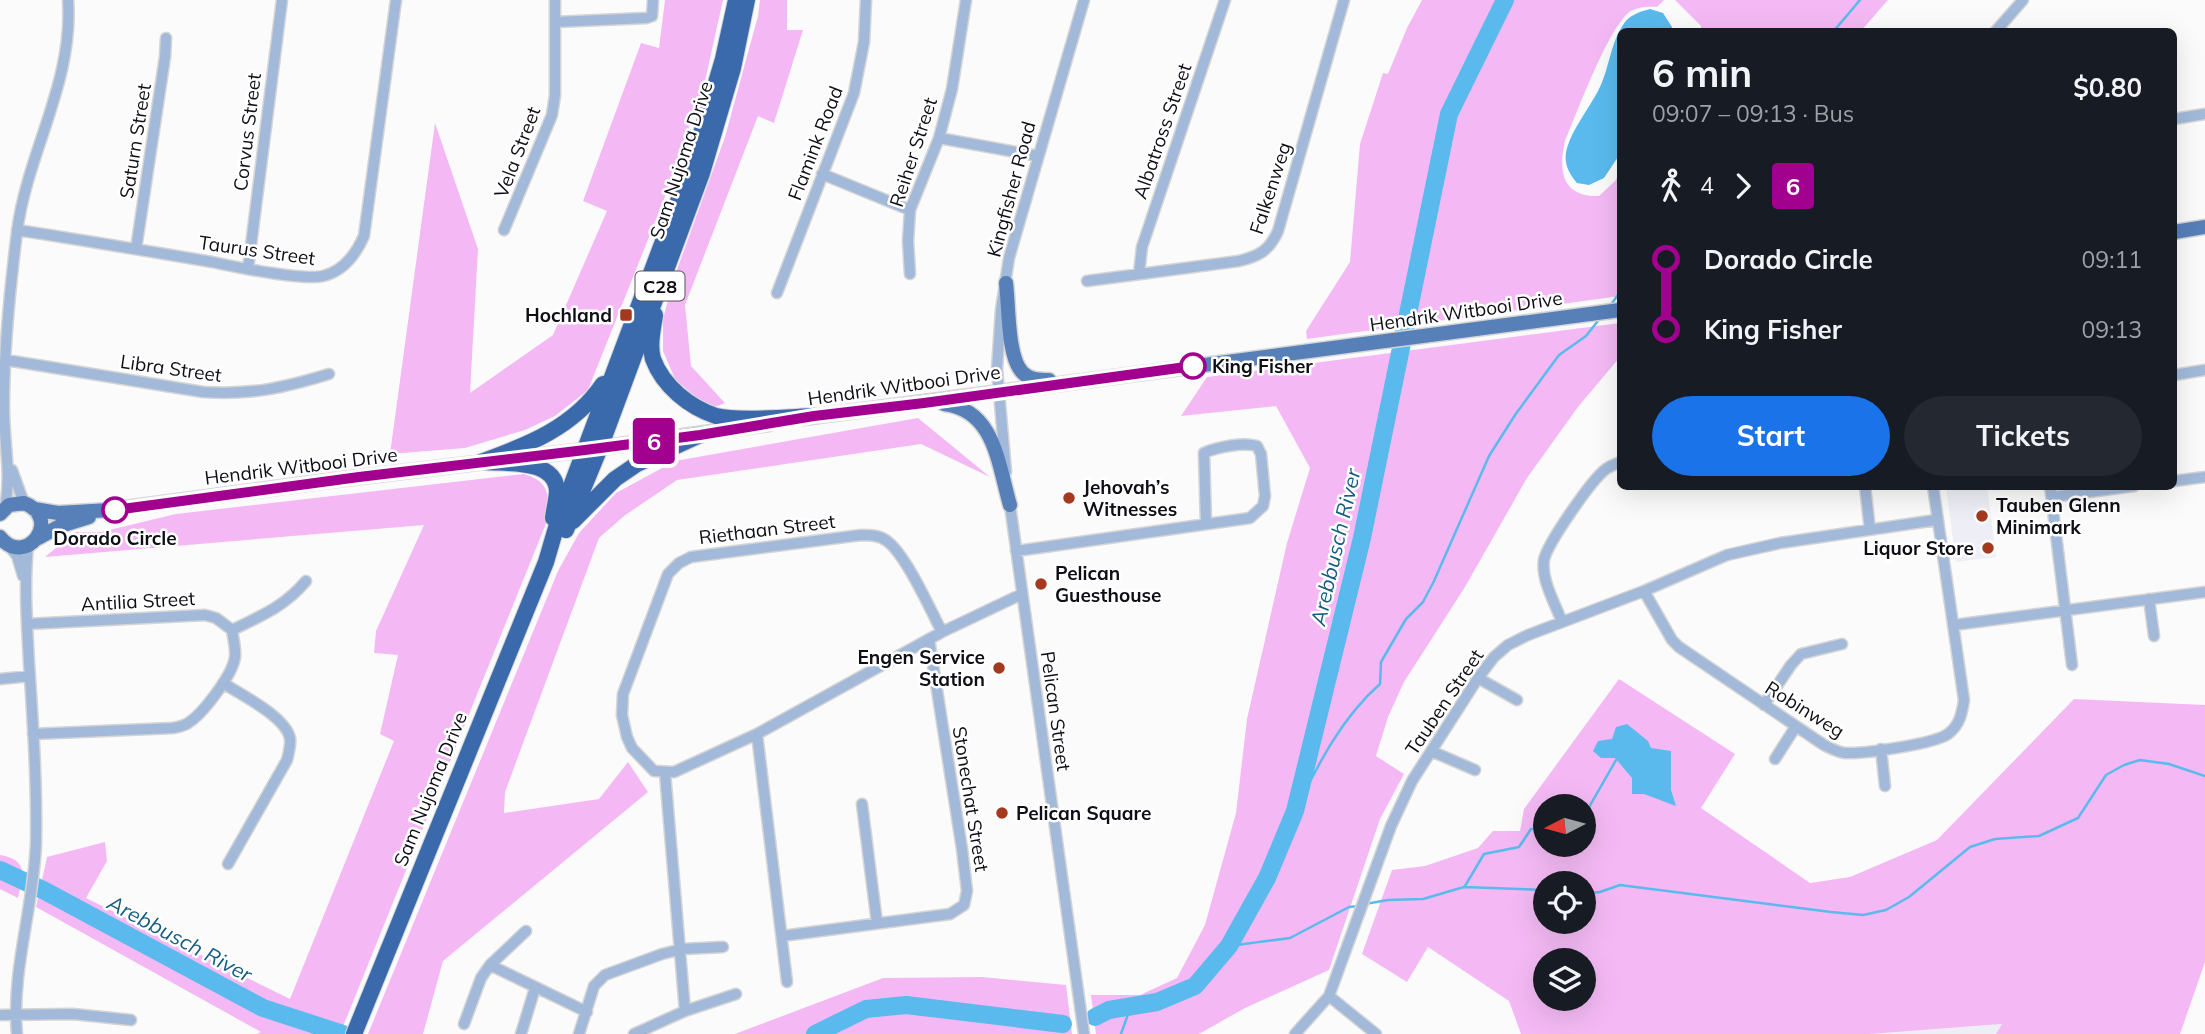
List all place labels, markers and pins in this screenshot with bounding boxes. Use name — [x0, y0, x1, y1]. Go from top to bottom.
place label: Hochland — [525, 303, 612, 327]
marker: Hochland — [618, 307, 634, 323]
marker: King Fisher — [1180, 353, 1206, 379]
place label: King Fisher — [1212, 354, 1313, 378]
place label: Jehovah’s Witnesses — [1083, 475, 1177, 521]
marker: Jehovah’s Witnesses — [1061, 490, 1077, 506]
place label: Tauben Glenn Minimark — [1996, 493, 2121, 539]
marker: Dorado Circle — [102, 497, 128, 523]
marker: Tauben Glenn Minimark — [1974, 508, 1990, 524]
place label: Dorado Circle — [53, 526, 177, 550]
place label: Liquor Store — [1863, 536, 1974, 560]
marker: Liquor Store — [1980, 540, 1996, 556]
place label: Pelican Guesthouse — [1055, 561, 1161, 607]
marker: Pelican Guesthouse — [1033, 576, 1049, 592]
place label: Engen Service Station — [858, 645, 985, 691]
marker: Engen Service Station — [991, 660, 1007, 676]
place label: Pelican Square — [1016, 801, 1151, 825]
marker: Pelican Square — [994, 805, 1010, 821]

